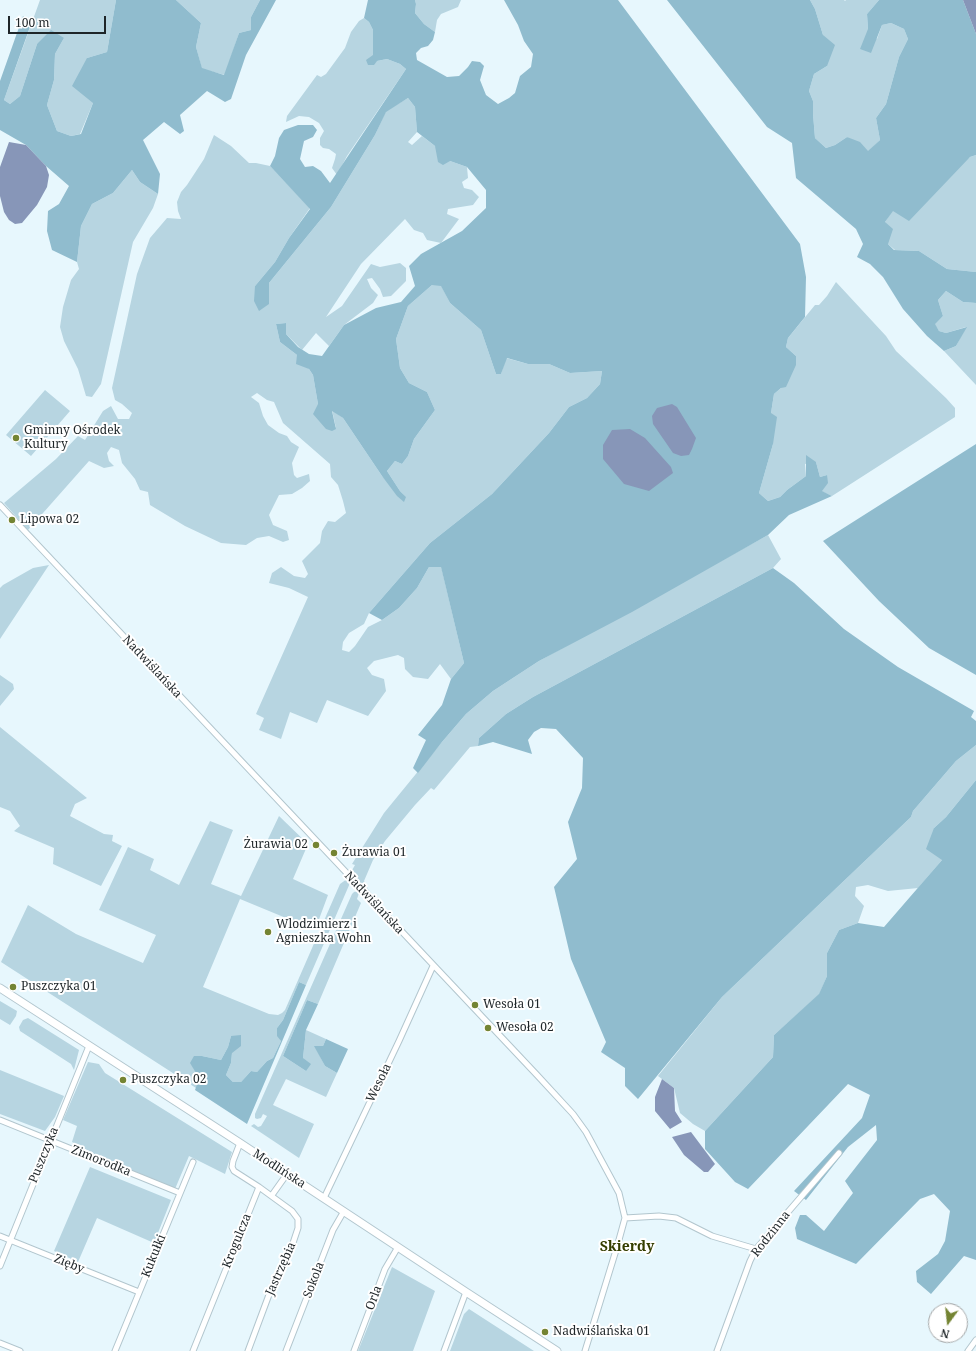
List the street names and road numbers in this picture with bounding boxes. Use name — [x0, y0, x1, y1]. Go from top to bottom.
street label: Nadwiślańska — [119, 633, 185, 701]
street label: Nadwiślańska — [341, 869, 407, 937]
street label: Wesoła — [363, 1061, 395, 1105]
street label: Puszczyka — [26, 1125, 62, 1185]
street label: Zimorodka — [69, 1143, 133, 1179]
street label: Modlińska — [250, 1147, 308, 1191]
street label: Rodzinna — [749, 1208, 793, 1260]
street label: Krogulcza — [220, 1212, 254, 1270]
street label: Kukułki — [139, 1232, 169, 1280]
street label: Jastrzębia — [263, 1240, 299, 1298]
street label: Zięby — [52, 1251, 86, 1277]
street label: Sokola — [301, 1260, 327, 1300]
street label: Orla — [363, 1284, 385, 1312]

